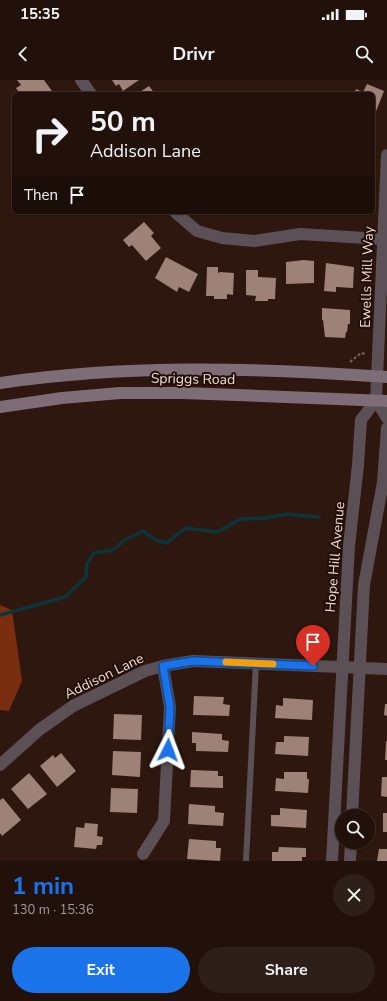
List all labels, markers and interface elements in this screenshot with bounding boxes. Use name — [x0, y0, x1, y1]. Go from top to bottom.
text: 15:35 — [20, 4, 60, 24]
text: Drivr — [173, 42, 214, 66]
icon: back — [12, 43, 34, 65]
icon: search — [353, 43, 375, 65]
text: 50 m — [90, 103, 156, 141]
icon: right — [24, 108, 76, 160]
text: Addison Lane — [90, 139, 201, 163]
icon: arrive — [66, 184, 88, 206]
text: Then — [24, 185, 58, 205]
street label: Ewells Mill Way — [356, 225, 378, 328]
street label: Spriggs Road — [151, 369, 235, 389]
street label: Hope Hill Avenue — [321, 501, 349, 613]
pin — [296, 625, 330, 666]
icon: arrive — [302, 631, 324, 653]
street label: Addison Lane — [61, 649, 147, 703]
position arrow — [147, 729, 189, 771]
map controls — [335, 809, 375, 849]
button: search — [335, 809, 375, 849]
text: 1 min — [12, 870, 74, 902]
button: close — [333, 874, 375, 916]
text: 130 m · 15:36 — [12, 901, 94, 919]
button: Exit — [12, 947, 190, 993]
button: Share — [198, 947, 375, 993]

